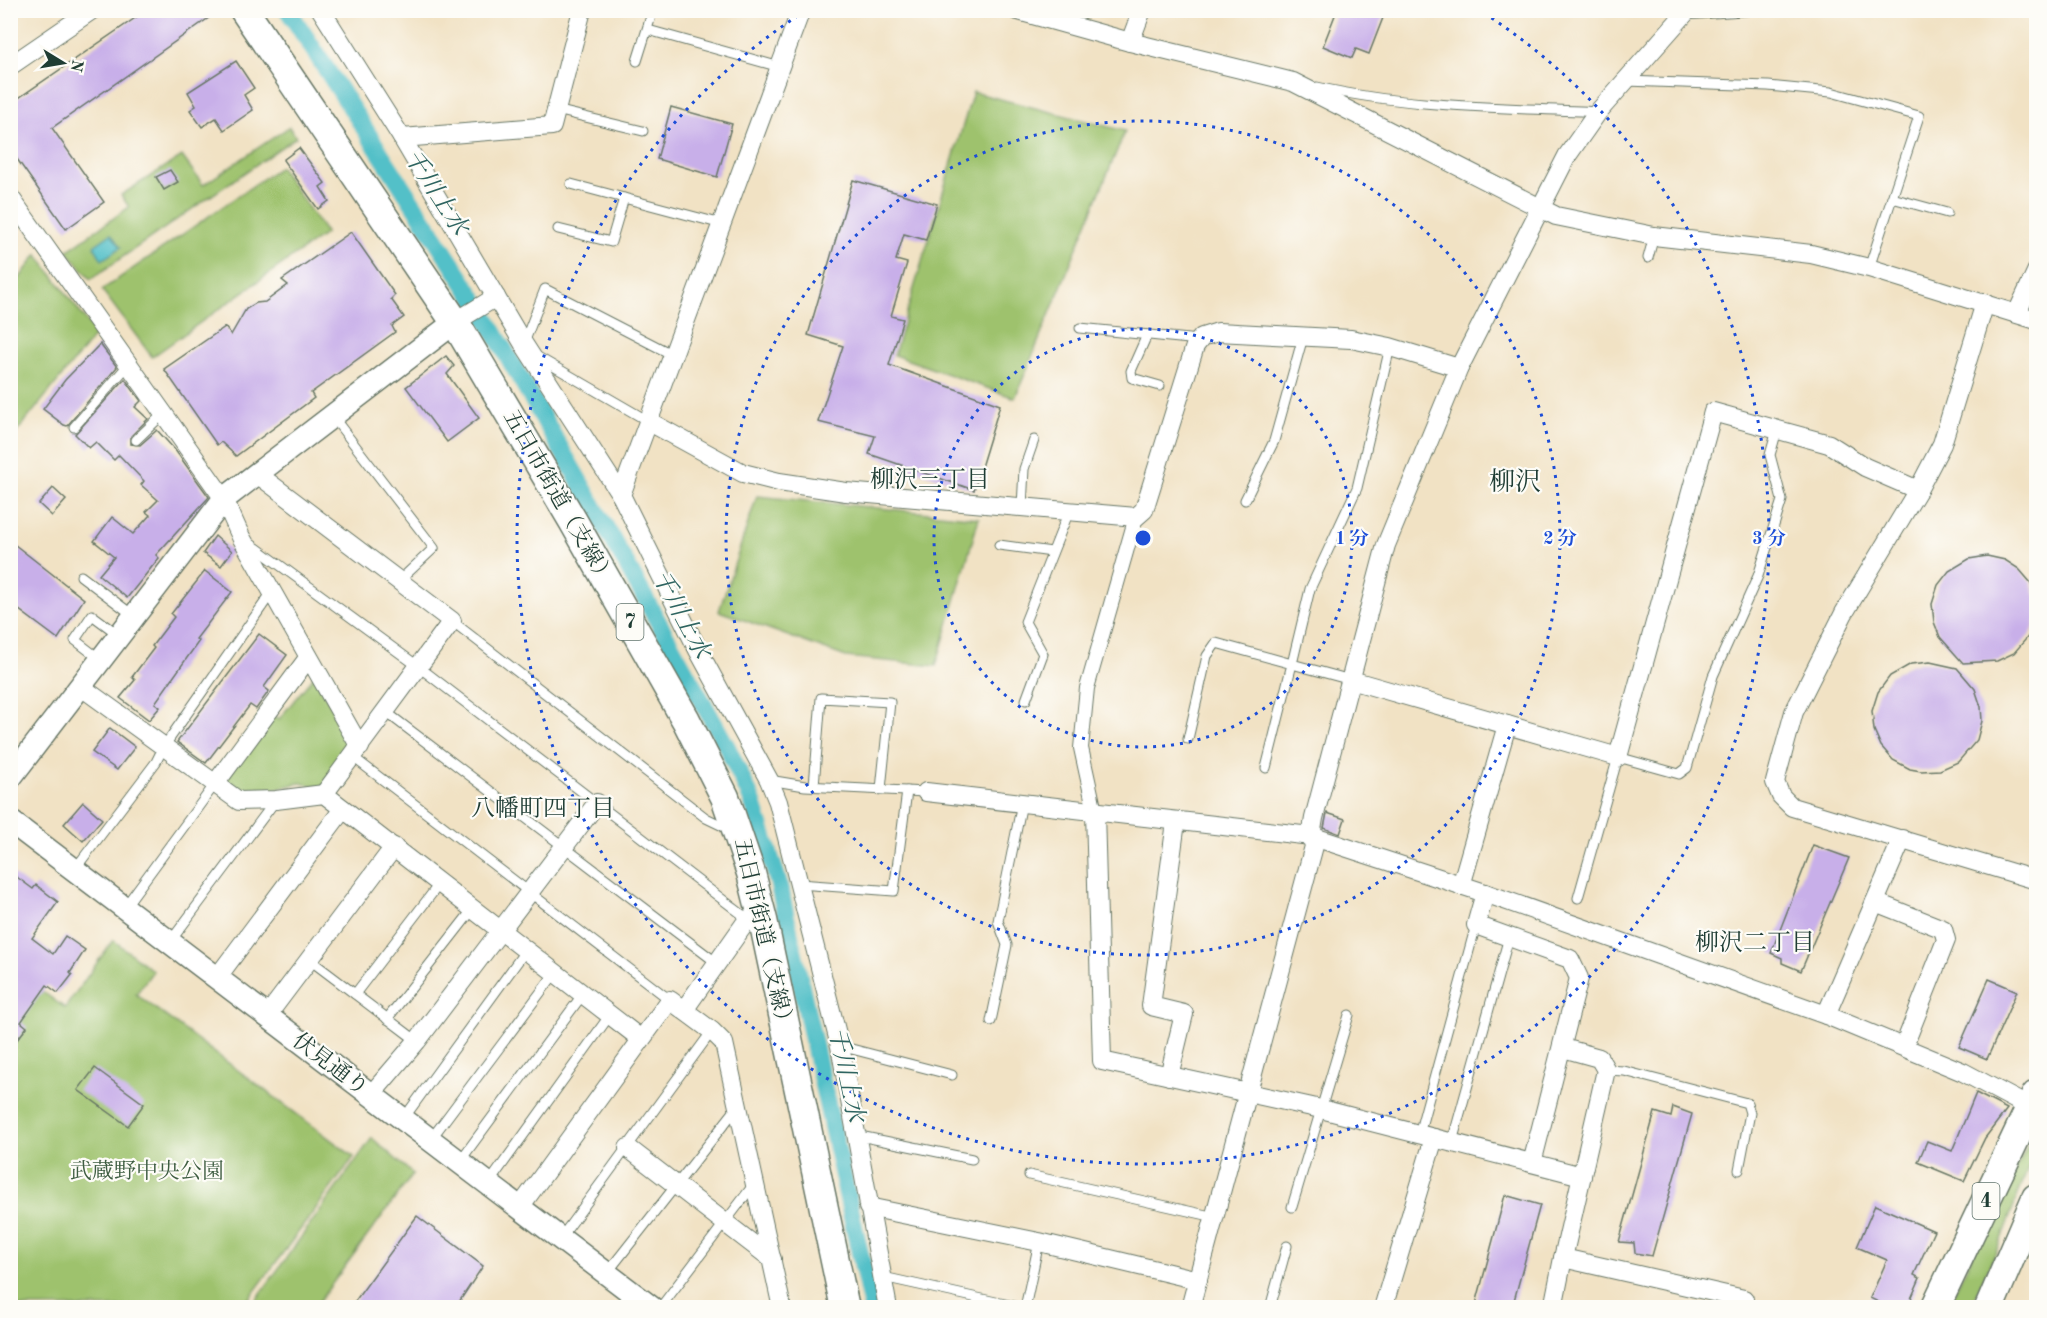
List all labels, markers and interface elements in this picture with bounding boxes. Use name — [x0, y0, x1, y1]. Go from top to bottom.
north arrow — [33, 33, 93, 93]
text: N — [67, 58, 85, 74]
water label: 千川上水 — [399, 145, 475, 241]
street label: 五日市街道（支線） — [499, 406, 619, 589]
district label: 柳沢三丁目 — [870, 466, 990, 493]
district label: 柳沢 — [1489, 468, 1541, 496]
centre of rings — [1133, 528, 1153, 548]
text: 1 分 — [1335, 528, 1369, 548]
text: 2 分 — [1543, 528, 1577, 548]
text: 3 分 — [1752, 528, 1786, 548]
water label: 千川上水 — [647, 566, 717, 665]
road number: 7 — [616, 604, 644, 640]
district label: 八幡町四丁目 — [471, 795, 615, 822]
street label: 五日市街道（支線） — [730, 836, 798, 1034]
district label: 柳沢二丁目 — [1695, 929, 1815, 956]
water label: 千川上水 — [823, 1025, 870, 1126]
street label: 伏見通り — [288, 1028, 373, 1100]
park label: 武蔵野中央公園 — [70, 1159, 224, 1183]
road number: 4 — [1972, 1183, 2000, 1219]

